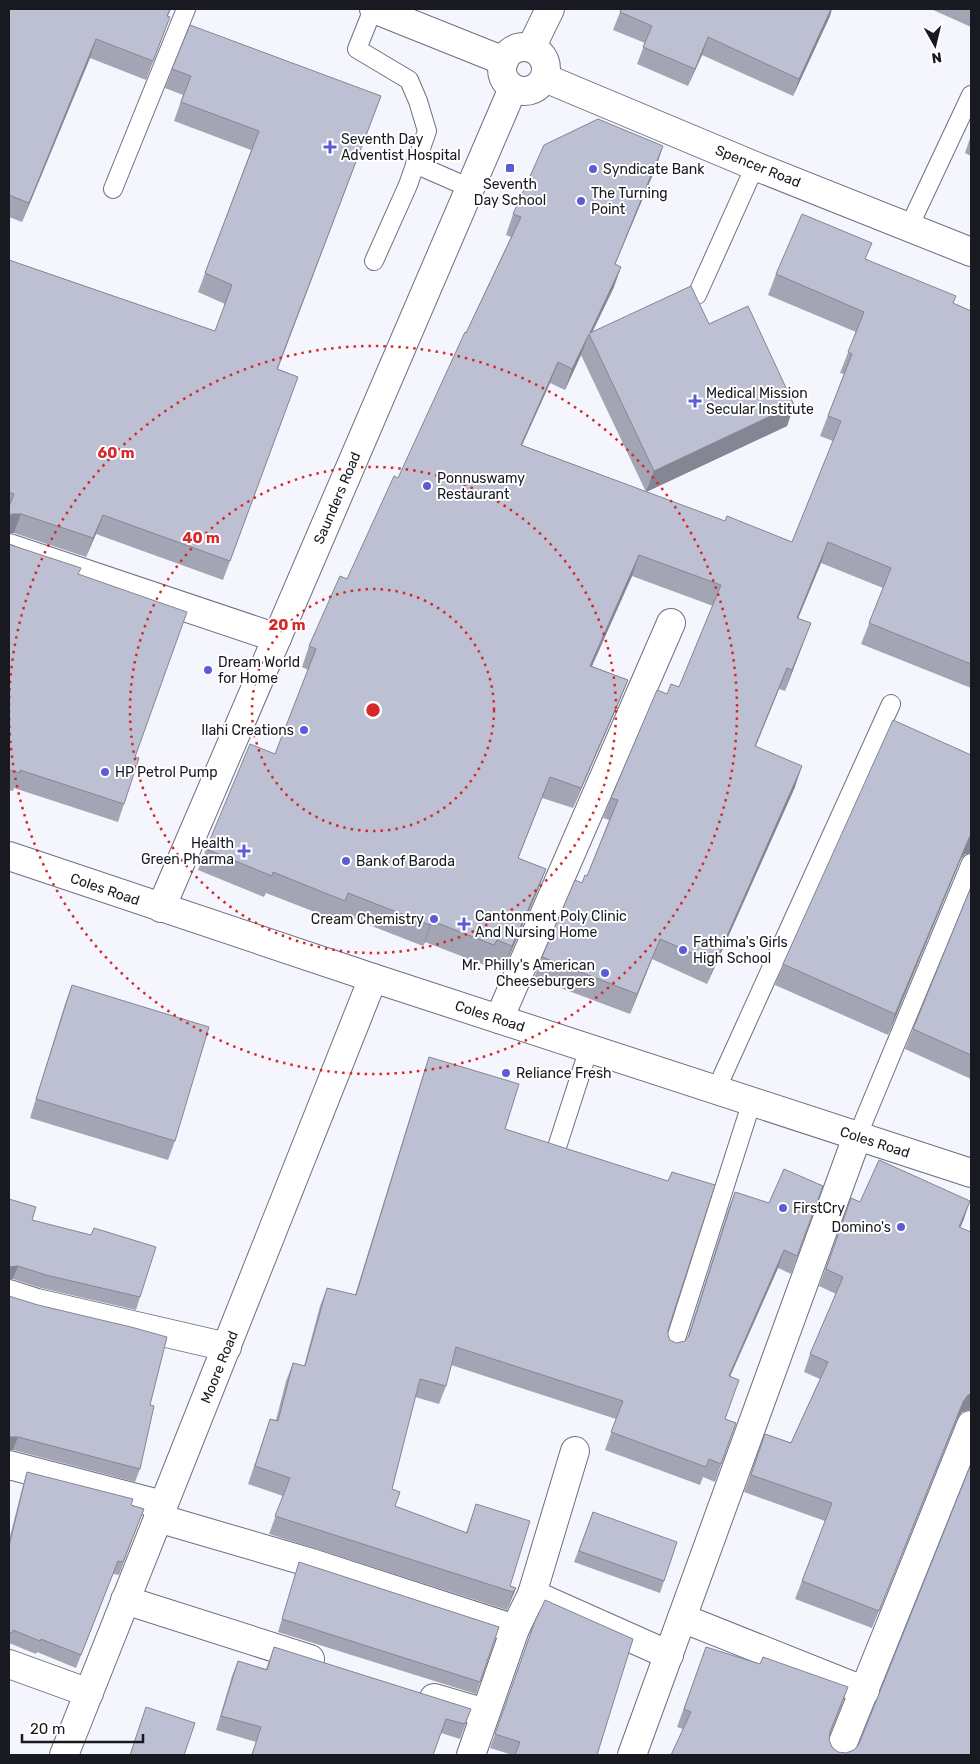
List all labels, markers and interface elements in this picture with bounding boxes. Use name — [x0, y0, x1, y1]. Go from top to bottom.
north arrow — [910, 20, 960, 70]
text: N — [931, 48, 943, 66]
place label: Seventh Day Adventist Hospital — [341, 131, 461, 164]
marker: Seventh Day Adventist Hospital — [323, 140, 337, 154]
street label: Spencer Road — [713, 142, 803, 191]
place label: Syndicate Bank — [603, 161, 705, 178]
marker: Seventh Day School — [504, 162, 516, 174]
marker: Syndicate Bank — [587, 163, 599, 175]
place label: Seventh Day School — [474, 176, 546, 209]
place label: The Turning Point — [591, 185, 668, 218]
marker: The Turning Point — [575, 195, 587, 207]
place label: Medical Mission Secular Institute — [706, 385, 814, 418]
marker: Medical Mission Secular Institute — [688, 394, 702, 408]
text: 60 m — [98, 444, 134, 462]
street label: Saunders Road — [310, 449, 365, 547]
place label: Ponnuswamy Restaurant — [437, 470, 525, 503]
marker: Ponnuswamy Restaurant — [421, 480, 433, 492]
text: 40 m — [182, 529, 220, 547]
text: 20 m — [269, 616, 305, 634]
place label: Dream World for Home — [218, 654, 300, 687]
marker: Dream World for Home — [202, 664, 214, 676]
centre of rings — [364, 701, 382, 719]
place label: Ilahi Creations — [201, 722, 294, 739]
marker: Ilahi Creations — [298, 724, 310, 736]
place label: HP Petrol Pump — [115, 764, 218, 781]
marker: HP Petrol Pump — [99, 766, 111, 778]
place label: Health Green Pharma — [141, 835, 234, 868]
marker: Health Green Pharma — [238, 845, 250, 857]
place label: Bank of Baroda — [356, 853, 455, 870]
marker: Bank of Baroda — [340, 855, 352, 867]
street label: Coles Road — [68, 870, 142, 909]
place label: Cantonment Poly Clinic And Nursing Home — [475, 908, 627, 941]
place label: Cream Chemistry — [311, 911, 424, 928]
marker: Cream Chemistry — [428, 913, 440, 925]
marker: Cantonment Poly Clinic And Nursing Home — [457, 917, 471, 931]
place label: Fathima's Girls High School — [693, 934, 788, 967]
marker: Fathima's Girls High School — [677, 944, 689, 956]
place label: Mr. Philly's American Cheeseburgers — [462, 957, 595, 990]
marker: Mr. Philly's American Cheeseburgers — [599, 967, 611, 979]
street label: Coles Road — [453, 997, 527, 1036]
place label: Reliance Fresh — [516, 1065, 612, 1082]
marker: Reliance Fresh — [500, 1067, 512, 1079]
street label: Coles Road — [838, 1123, 912, 1162]
place label: FirstCry — [793, 1200, 845, 1217]
marker: FirstCry — [777, 1202, 789, 1214]
place label: Domino's — [831, 1219, 891, 1236]
marker: Domino's — [895, 1221, 907, 1233]
street label: Moore Road — [197, 1328, 242, 1406]
scale bar — [22, 1712, 144, 1744]
text: 20 m — [30, 1720, 65, 1738]

